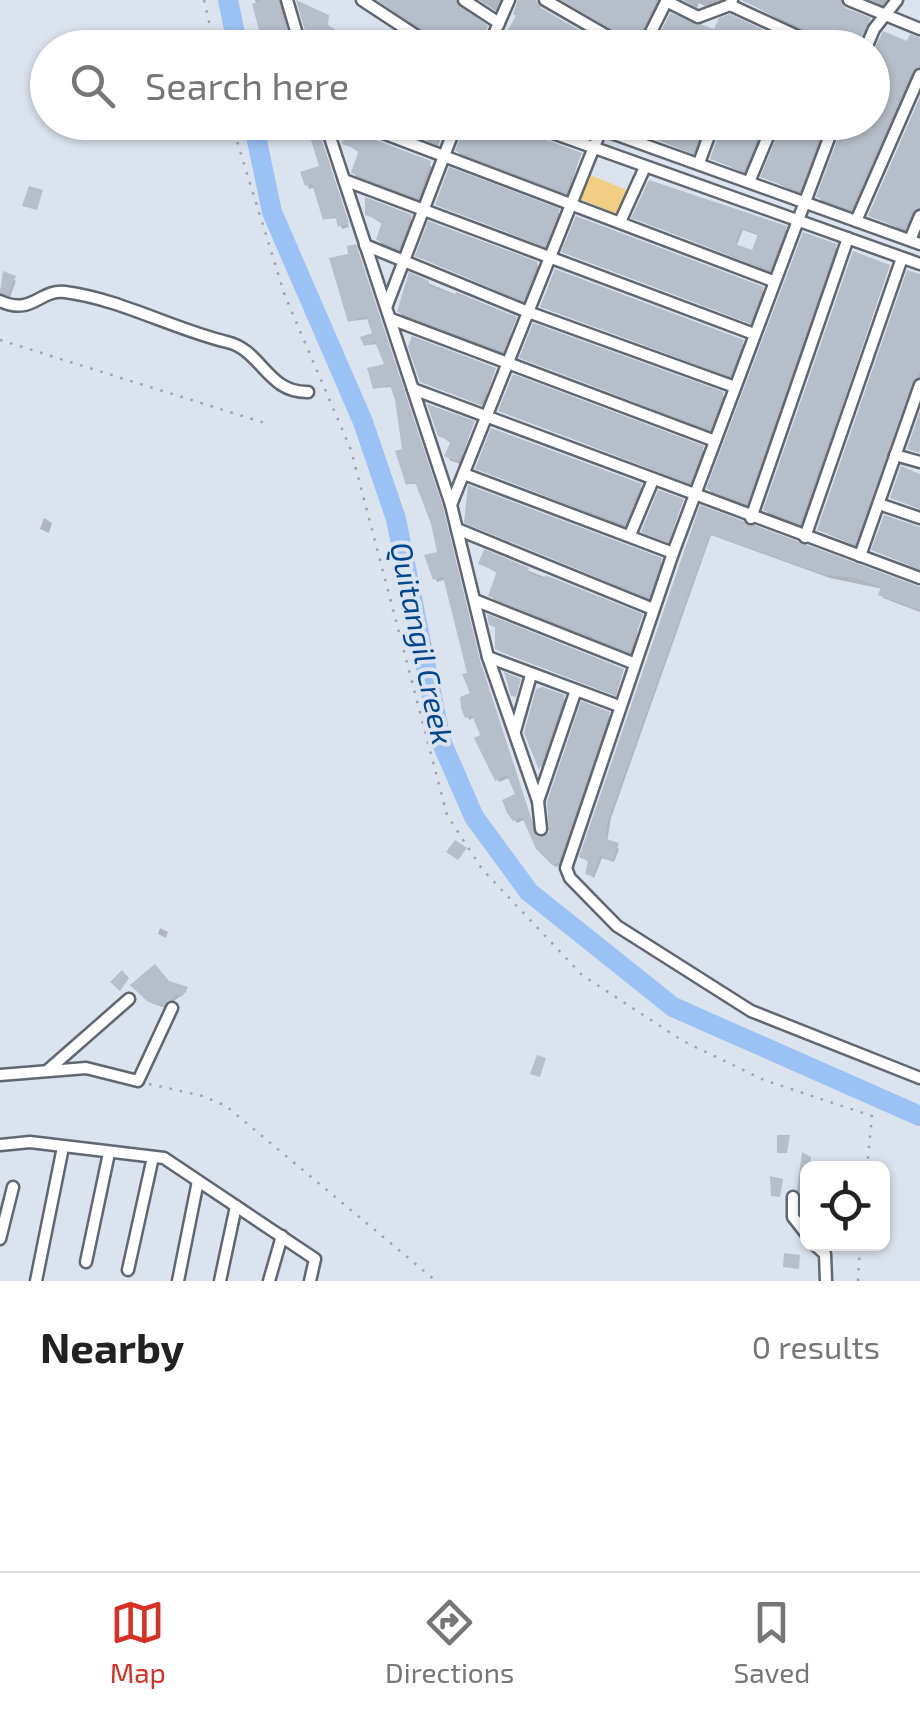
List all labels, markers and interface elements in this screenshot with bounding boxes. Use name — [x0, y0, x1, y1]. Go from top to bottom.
search box — [30, 30, 890, 140]
icon: search — [65, 58, 120, 113]
text: Search here — [145, 62, 349, 108]
water label: Quitangil Creek — [384, 538, 462, 748]
map controls — [800, 1161, 890, 1251]
button: locate — [800, 1161, 890, 1251]
text: Nearby — [40, 1321, 184, 1371]
text: 0 results — [752, 1327, 880, 1365]
tab: Map — [110, 1595, 166, 1689]
tab: Directions — [385, 1595, 514, 1689]
tab: Saved — [734, 1595, 810, 1689]

